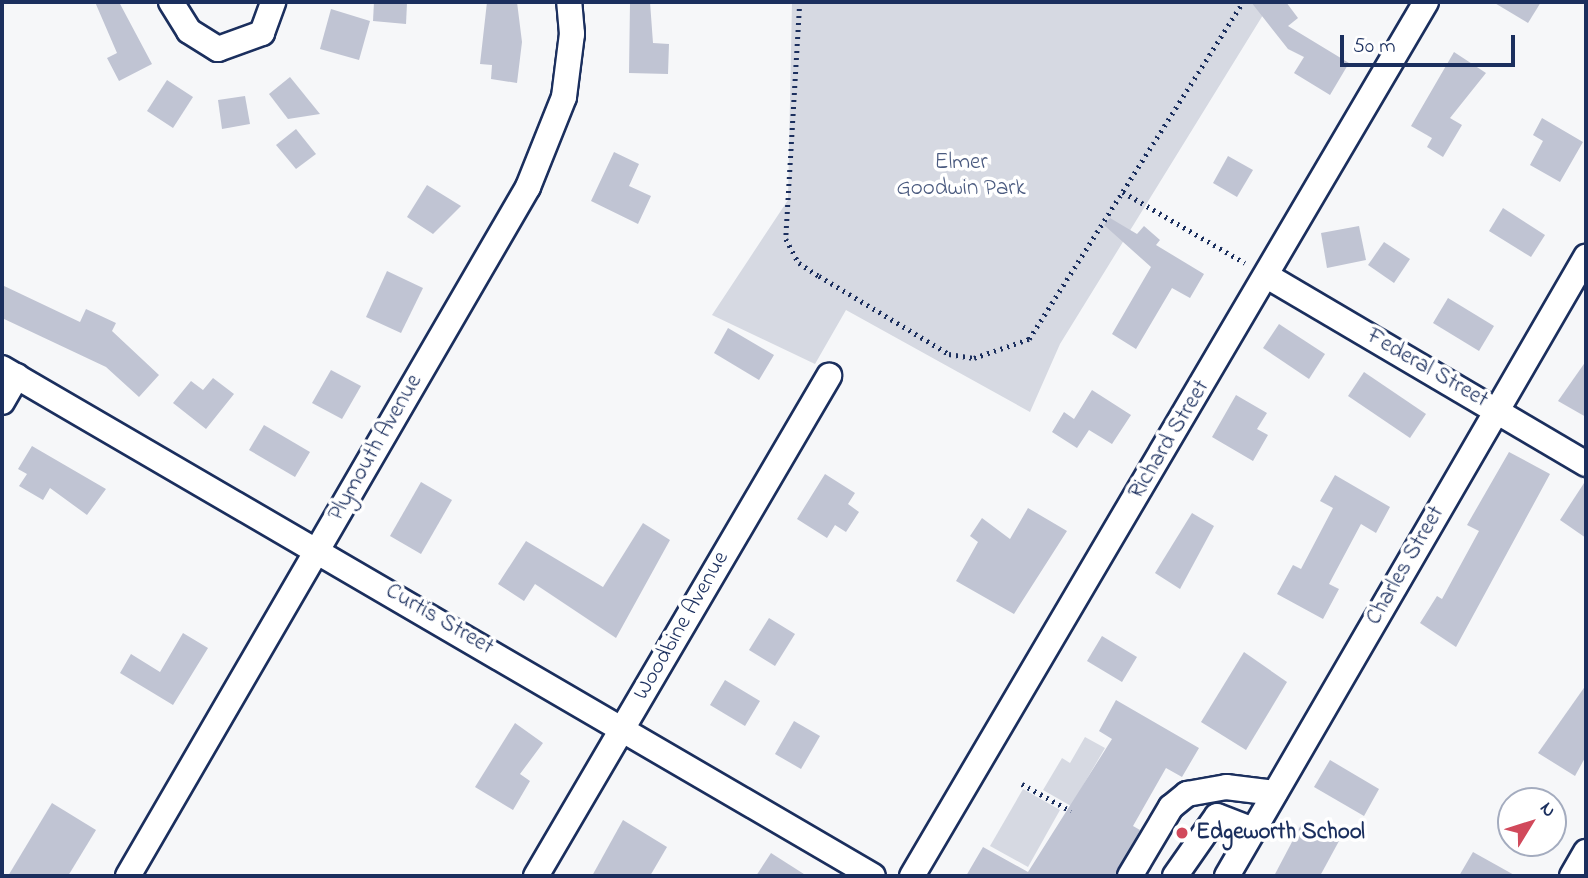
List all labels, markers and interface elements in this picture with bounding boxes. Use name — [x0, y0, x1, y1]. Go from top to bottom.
scale bar — [1343, 21, 1518, 65]
text: 50 m — [1353, 32, 1396, 62]
park label: Elmer Goodwin Park — [896, 149, 1026, 203]
street label: Federal Street — [1361, 323, 1493, 415]
street label: Plymouth Avenue — [323, 370, 429, 526]
street label: Richard Street — [1124, 375, 1216, 505]
street label: Charles Street — [1361, 502, 1451, 630]
street label: Woodbine Avenue — [628, 547, 736, 705]
street label: Curtis Street — [380, 578, 498, 662]
north arrow — [1497, 787, 1567, 857]
text: N — [1533, 797, 1562, 823]
place label: Edgeworth School — [1196, 819, 1365, 847]
marker: Edgeworth School — [1174, 825, 1190, 841]

